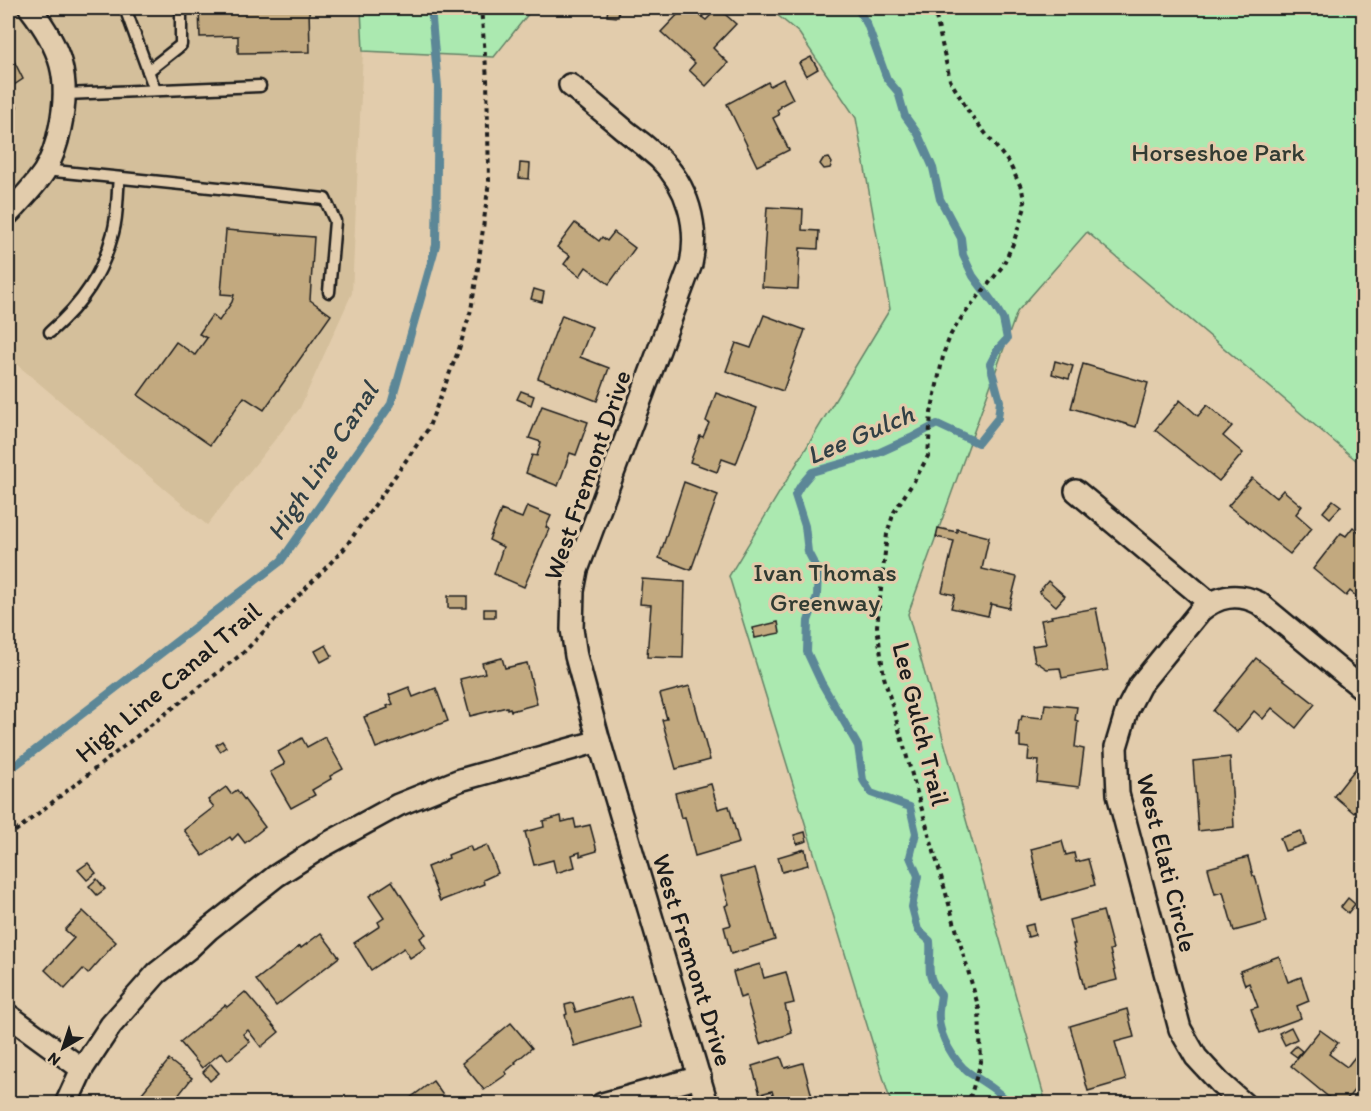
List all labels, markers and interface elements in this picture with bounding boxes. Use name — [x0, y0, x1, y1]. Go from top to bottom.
park label: Horseshoe Park — [1131, 136, 1305, 168]
street label: West Fremont Drive — [536, 366, 638, 584]
water label: High Line Canal — [259, 374, 387, 546]
water label: Lee Gulch — [801, 396, 919, 471]
park label: Ivan Thomas Greenway — [753, 556, 897, 618]
street label: High Line Canal Trail — [68, 595, 268, 769]
street label: Lee Gulch Trail — [885, 639, 957, 809]
street label: West Elati Circle — [1129, 770, 1205, 956]
street label: West Fremont Drive — [646, 850, 740, 1070]
north arrow — [33, 1018, 93, 1078]
text: N — [44, 1048, 64, 1070]

